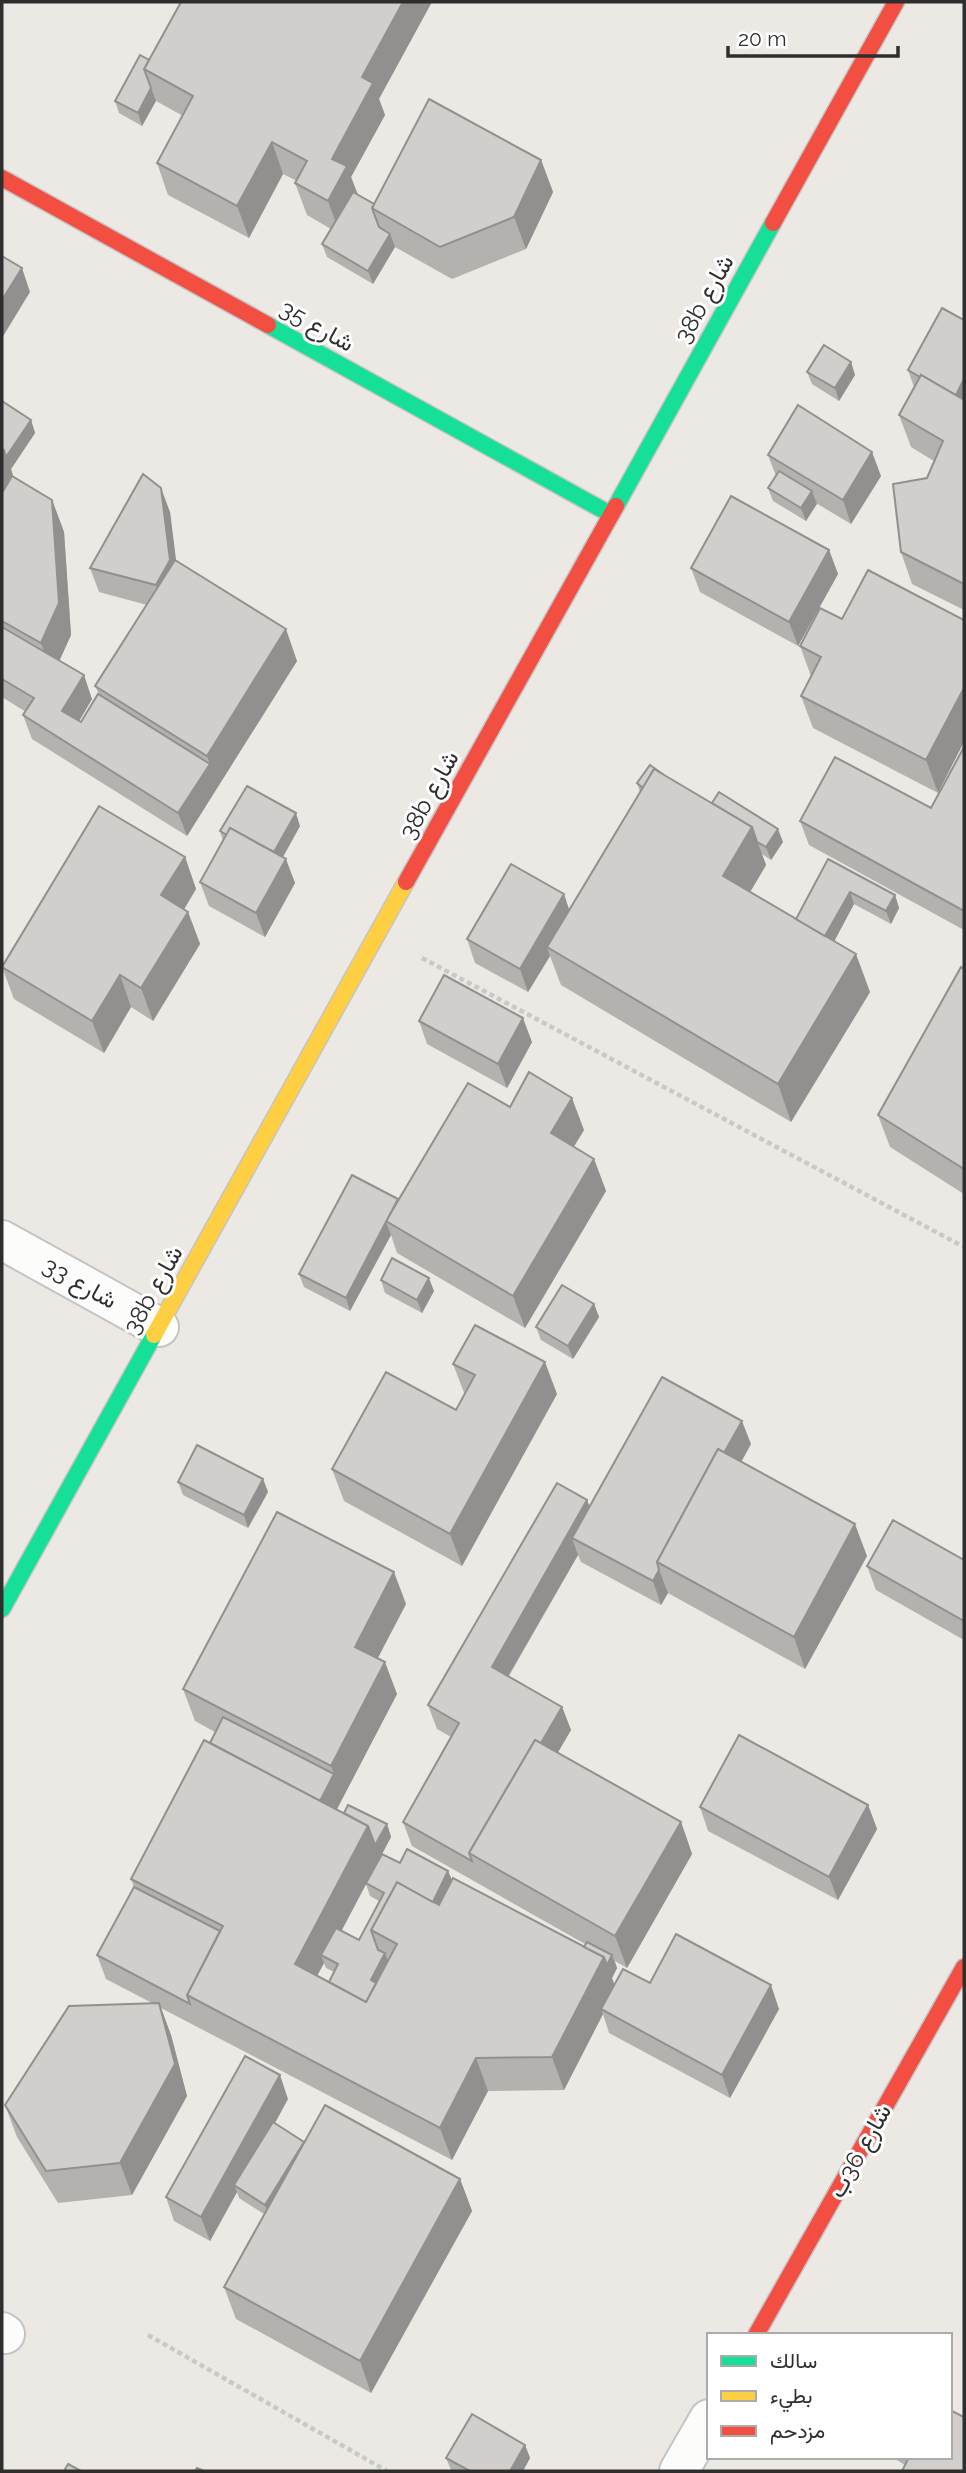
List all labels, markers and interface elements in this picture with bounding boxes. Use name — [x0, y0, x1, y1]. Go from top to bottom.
scale bar — [728, 14, 898, 58]
text: 20 m — [738, 26, 786, 51]
street label: 38b شارع — [668, 250, 741, 349]
street label: شارع 35 — [274, 293, 359, 359]
street label: 38b شارع — [393, 746, 466, 845]
street label: 38b شارع — [117, 1241, 190, 1340]
street label: شارع 33 — [37, 1250, 122, 1316]
street label: شارع 36ب — [822, 2099, 899, 2204]
legend — [707, 2333, 952, 2459]
text: سالك — [770, 2348, 817, 2373]
text: بطيء — [770, 2383, 813, 2413]
text: مزدحم — [770, 2418, 825, 2445]

